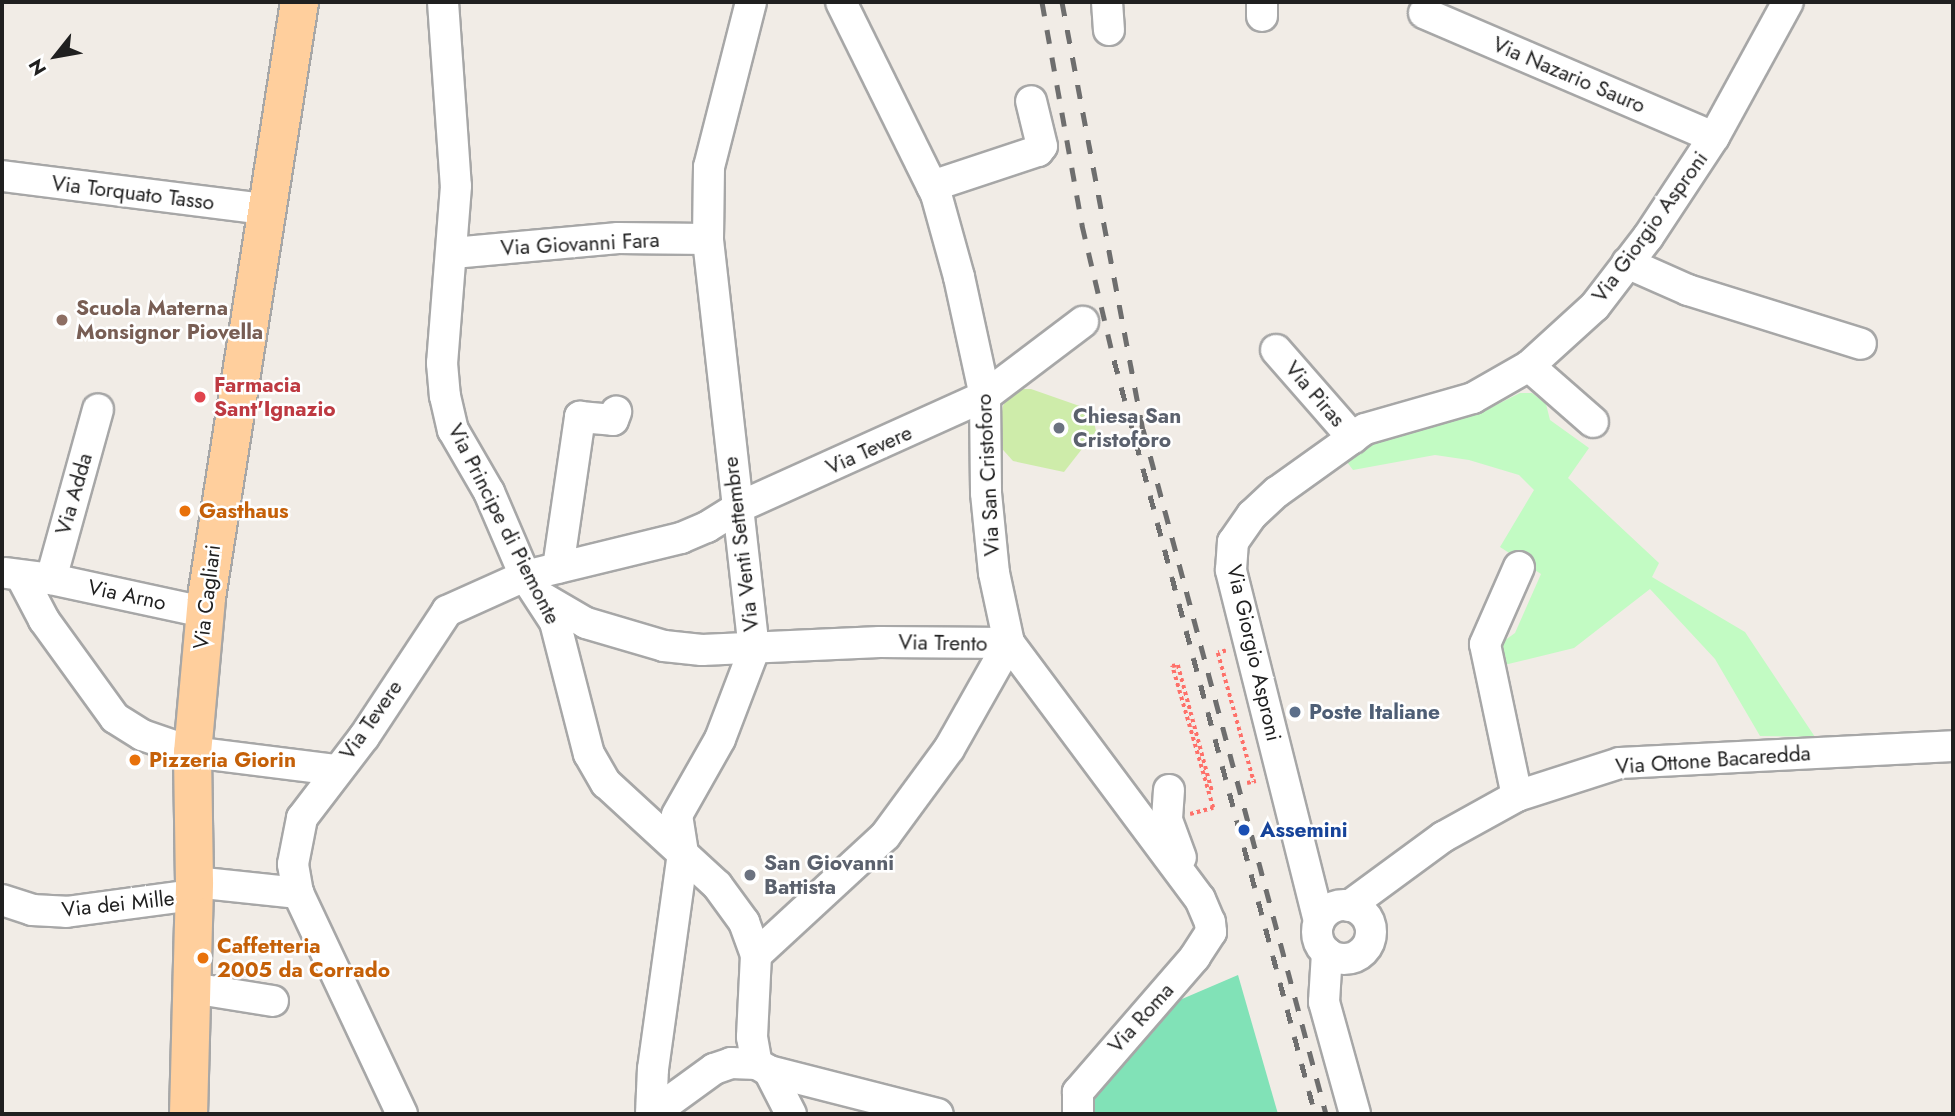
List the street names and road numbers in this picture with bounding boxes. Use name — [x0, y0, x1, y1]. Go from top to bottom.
street label: Via Nazario Sauro — [1489, 32, 1649, 118]
street label: Via Giorgio Asproni — [1587, 147, 1713, 307]
street label: Via Torquato Tasso — [50, 171, 216, 215]
street label: Via Giovanni Fara — [500, 227, 660, 261]
street label: Via Piras — [1280, 356, 1350, 432]
street label: Via San Cristoforo — [971, 393, 1005, 557]
street label: Via Principe di Piemonte — [443, 420, 565, 628]
street label: Via Tevere — [822, 420, 916, 480]
street label: Via Adda — [50, 450, 98, 538]
street label: Via Venti Settembre — [718, 455, 764, 633]
street label: Via Cagliari — [188, 543, 226, 651]
street label: Via Giorgio Asproni — [1221, 562, 1287, 744]
street label: Via Arno — [86, 574, 168, 616]
street label: Via Trento — [898, 630, 988, 656]
street label: Via Tevere — [334, 675, 408, 765]
street label: Via Ottone Bacaredda — [1615, 741, 1811, 779]
street label: Via dei Mille — [60, 886, 176, 922]
street label: Via Roma — [1103, 978, 1179, 1058]

